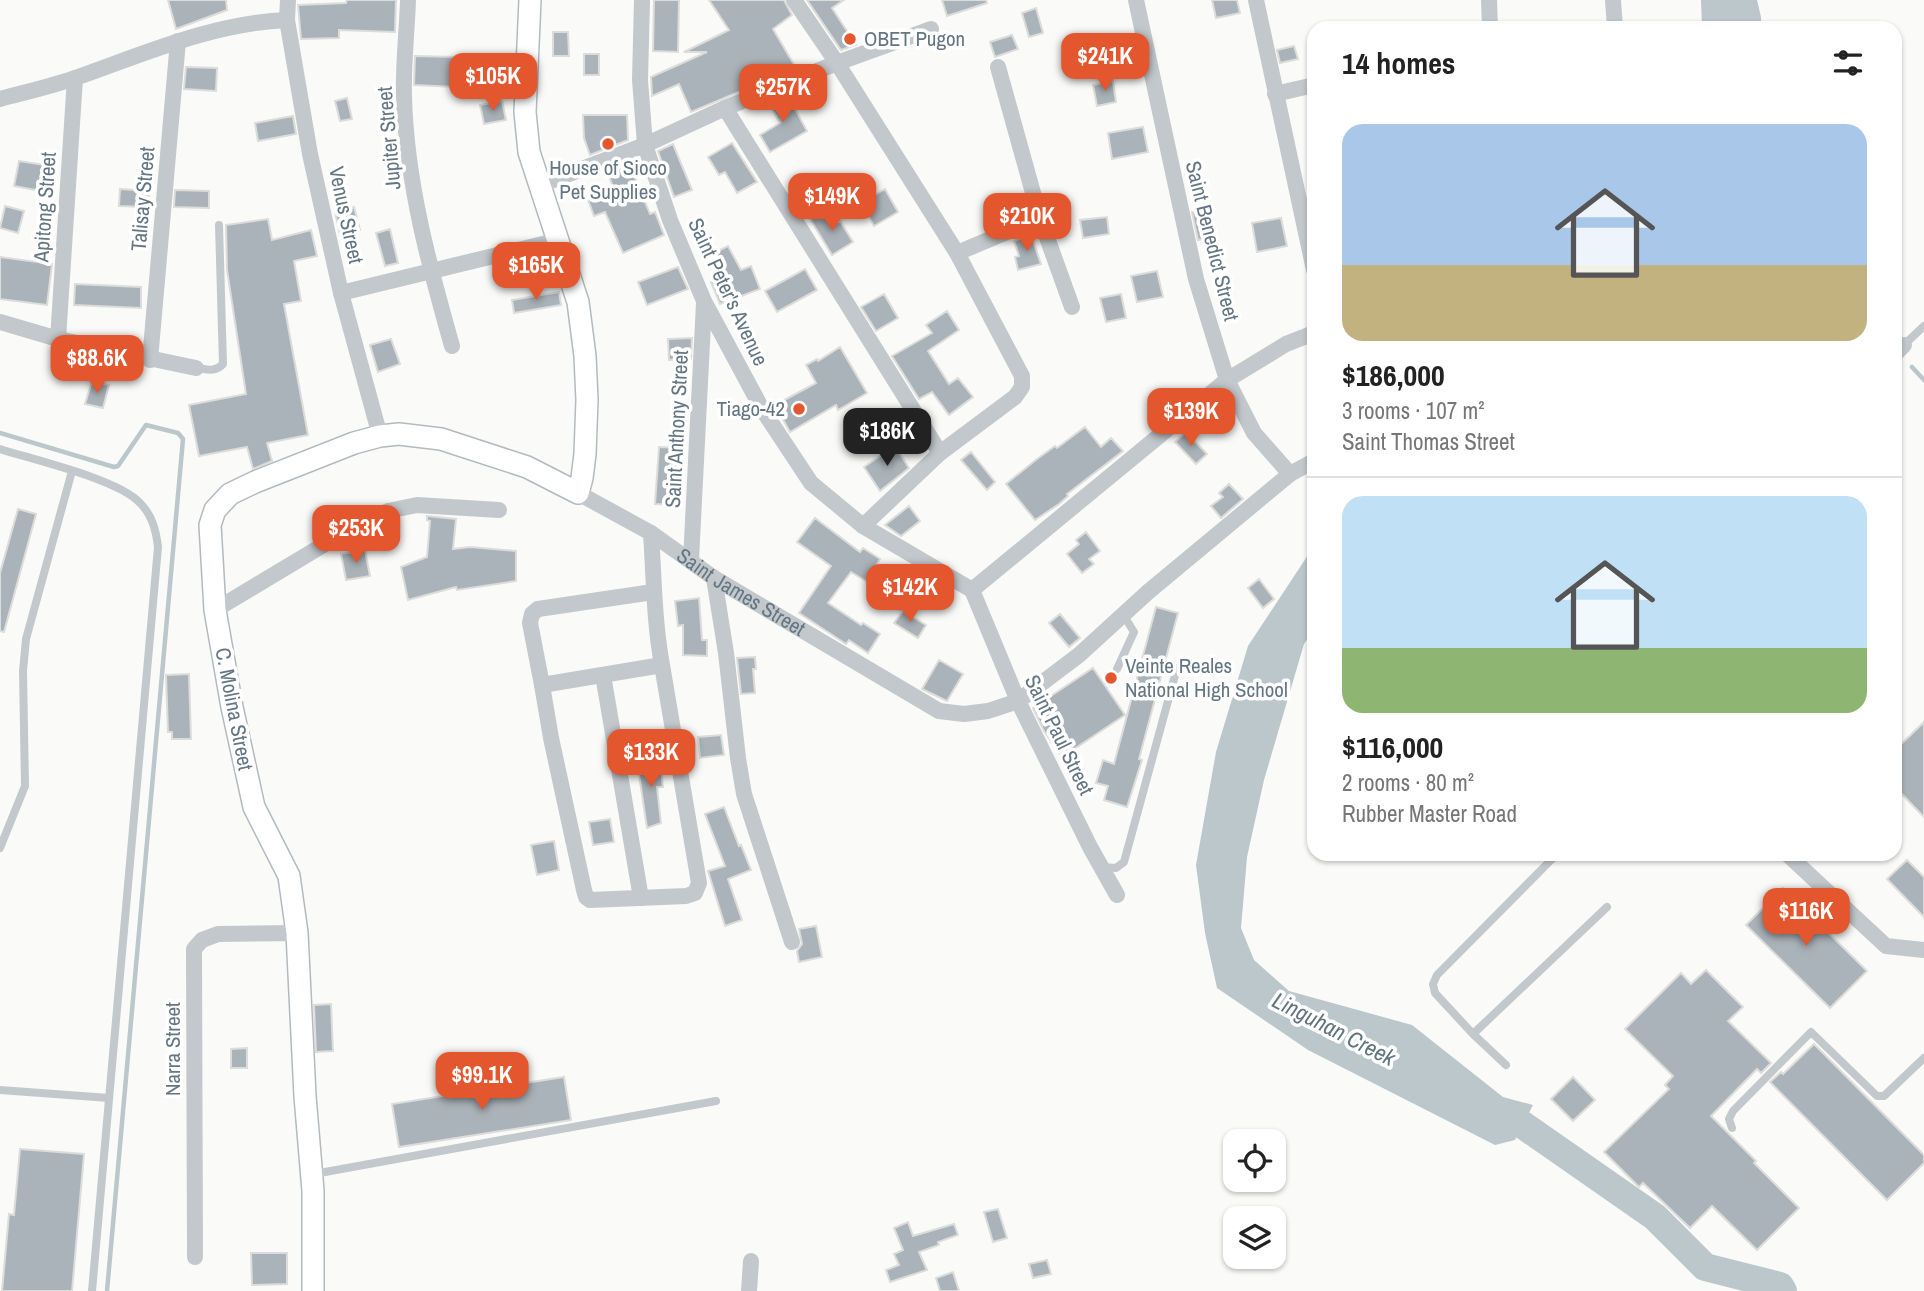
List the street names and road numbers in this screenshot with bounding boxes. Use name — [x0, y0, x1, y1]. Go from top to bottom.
street label: Jupiter Street — [370, 85, 407, 191]
street label: Talisay Street — [123, 145, 162, 252]
street label: Apitong Street — [26, 151, 63, 264]
street label: Saint Benedict Street — [1179, 158, 1246, 324]
street label: Venus Street — [322, 164, 371, 266]
street label: Saint Peter's Avenue — [681, 213, 775, 370]
street label: Saint Anthony Street — [658, 349, 695, 509]
street label: Saint James Street — [671, 541, 811, 643]
street label: C. Molina Street — [208, 645, 261, 773]
street label: Saint Paul Street — [1018, 670, 1101, 800]
street label: Narra Street — [158, 1002, 187, 1096]

